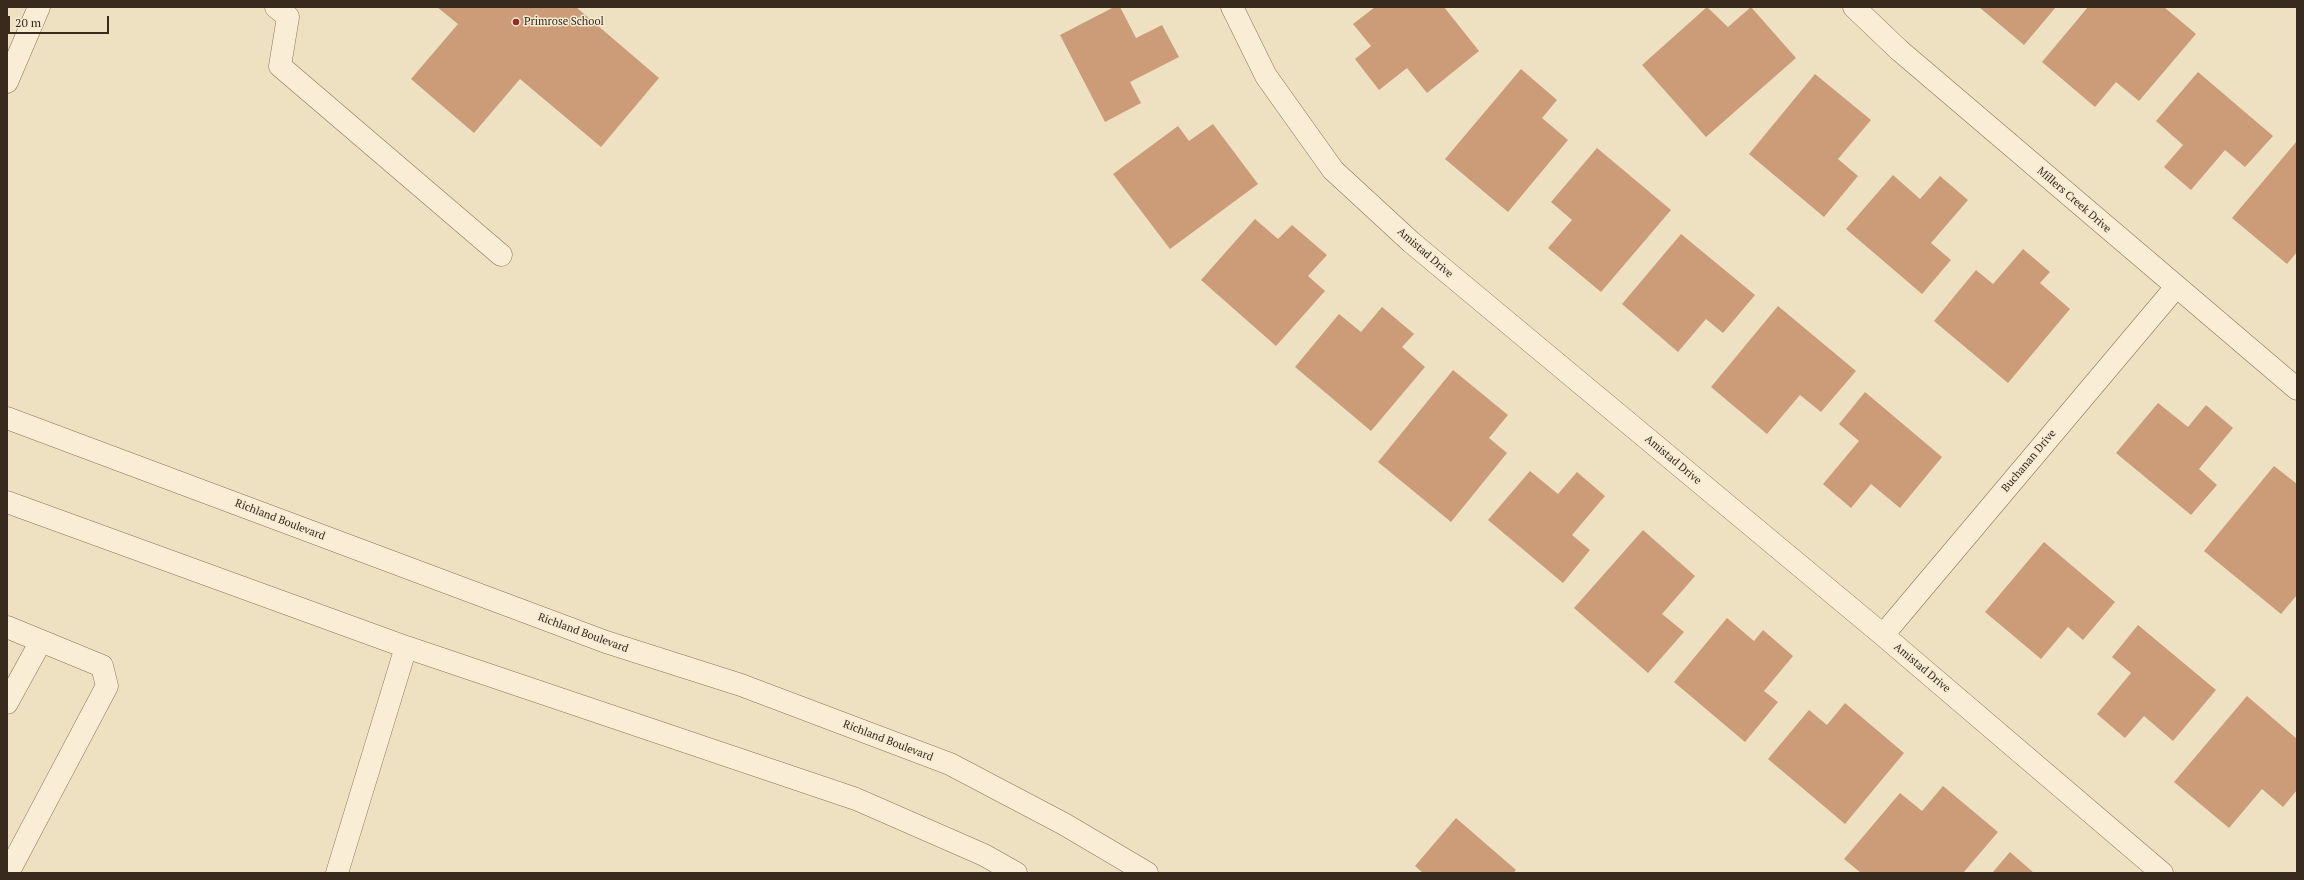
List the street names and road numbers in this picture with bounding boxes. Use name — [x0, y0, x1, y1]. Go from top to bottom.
street label: Millers Creek Drive — [2034, 164, 2114, 236]
street label: Amistad Drive — [1394, 225, 1456, 281]
street label: Buchanan Drive — [1999, 427, 2059, 495]
street label: Amistad Drive — [1642, 433, 1704, 487]
street label: Richland Boulevard — [233, 497, 327, 543]
street label: Richland Boulevard — [536, 610, 630, 656]
street label: Amistad Drive — [1891, 641, 1953, 695]
street label: Richland Boulevard — [841, 718, 935, 764]

